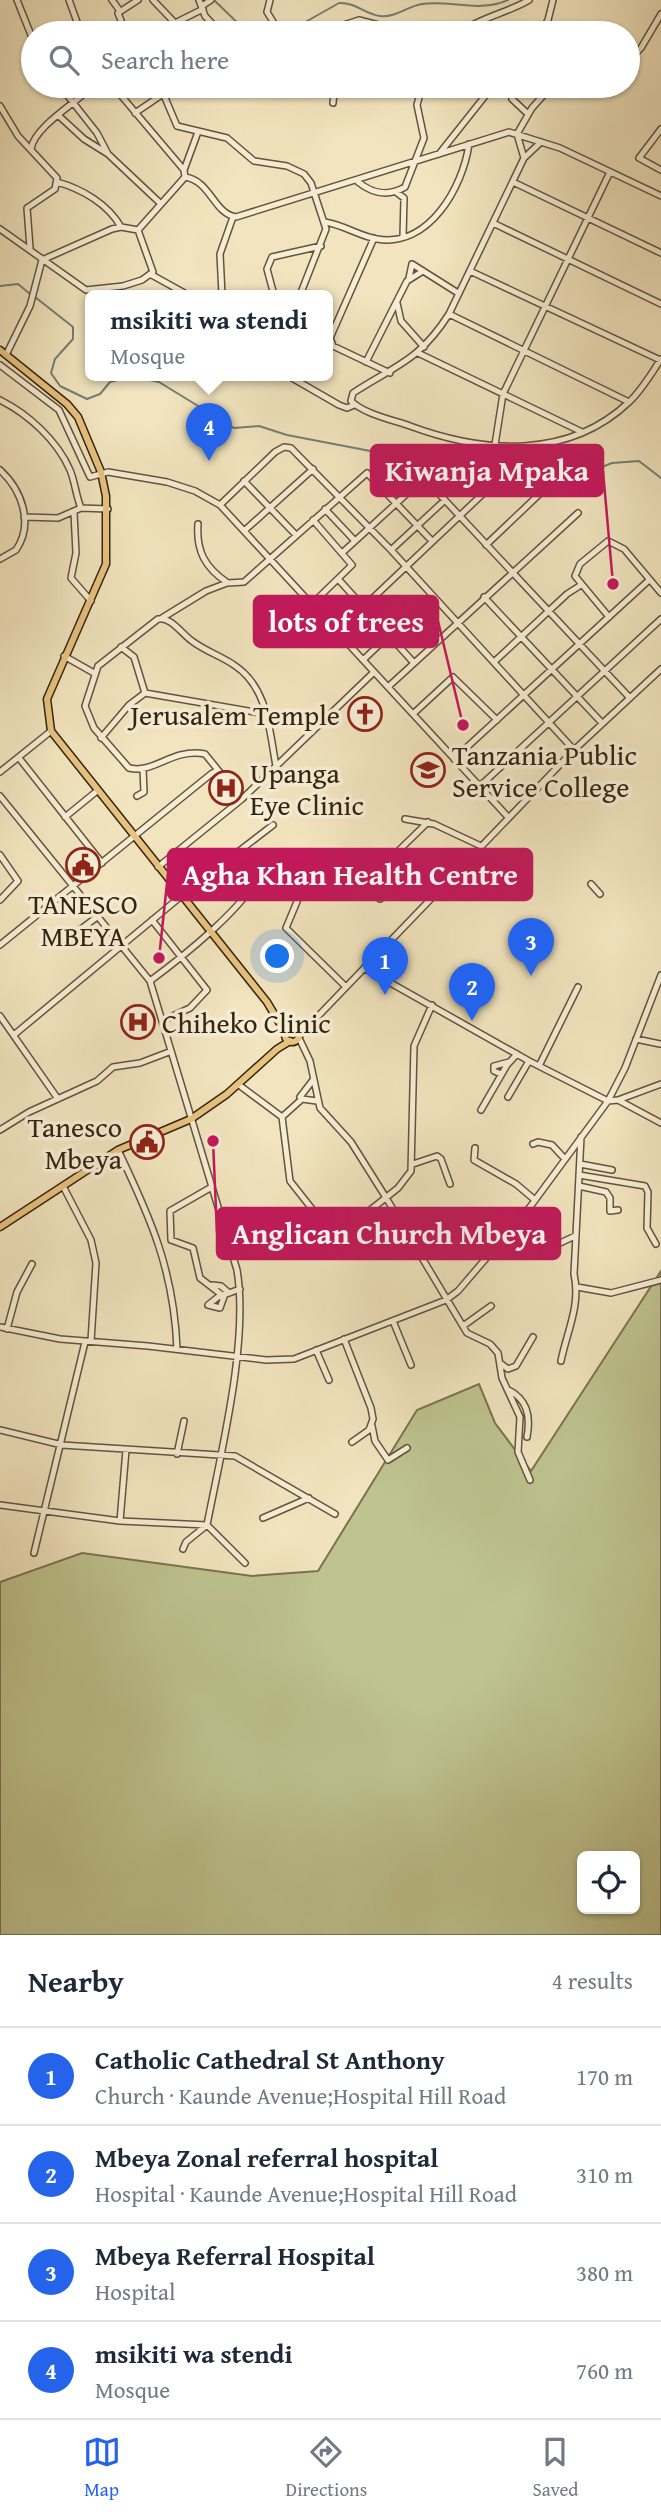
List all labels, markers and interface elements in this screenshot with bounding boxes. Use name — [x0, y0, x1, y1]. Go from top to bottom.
search box — [21, 21, 640, 98]
text: Search here — [101, 40, 229, 79]
icon: search — [45, 41, 83, 79]
popup — [85, 290, 333, 381]
text: msikiti wa stendi — [110, 300, 308, 339]
text: Mosque — [110, 339, 185, 372]
pin: 4 — [186, 403, 232, 461]
callout: Kiwanja Mpaka — [371, 445, 603, 496]
text: Kiwanja Mpaka — [385, 448, 590, 492]
callout: lots of trees — [254, 596, 438, 647]
text: lots of trees — [268, 599, 424, 643]
place label: Jerusalem Temple — [127, 694, 340, 735]
church icon: Jerusalem Temple — [346, 695, 384, 733]
place label: Tanzania Public Service College — [452, 734, 637, 807]
school or university icon: Tanzania Public Service College — [409, 751, 447, 789]
place label: Upanga Eye Clinic — [250, 752, 364, 825]
hospital icon: Upanga Eye Clinic — [207, 769, 245, 807]
public building icon: TANESCO MBEYA — [64, 846, 102, 884]
callout: Agha Khan Health Centre — [168, 849, 532, 900]
text: Agha Khan Health Centre — [182, 852, 518, 896]
place label: TANESCO MBEYA — [28, 883, 138, 956]
pin: 3 — [508, 918, 554, 976]
pin: 1 — [362, 937, 408, 995]
your location — [260, 939, 294, 973]
pin: 2 — [449, 963, 495, 1021]
place label: Chiheko Clinic — [162, 1002, 331, 1043]
hospital icon: Chiheko Clinic — [119, 1003, 157, 1041]
place label: Tanesco Mbeya — [27, 1106, 123, 1179]
public building icon: Tanesco Mbeya — [128, 1123, 166, 1161]
callout: Anglican Church Mbeya — [217, 1208, 560, 1259]
text: Anglican Church Mbeya — [231, 1211, 547, 1255]
map controls — [577, 1851, 640, 1914]
button: locate — [577, 1851, 640, 1914]
text: Nearby — [28, 1959, 124, 2003]
text: 4 results — [552, 1964, 633, 1997]
text: Catholic Cathedral St Anthony — [95, 2040, 445, 2079]
text: 1 — [45, 2060, 57, 2093]
text: 170 m — [576, 2060, 633, 2093]
text: Church · Kaunde Avenue;Hospital Hill Road — [95, 2079, 506, 2112]
text: Mbeya Zonal referral hospital — [95, 2138, 438, 2177]
text: 2 — [45, 2158, 57, 2191]
text: 310 m — [576, 2158, 633, 2191]
text: Hospital · Kaunde Avenue;Hospital Hill Road — [95, 2177, 517, 2210]
text: Mbeya Referral Hospital — [95, 2236, 375, 2275]
text: 3 — [45, 2256, 57, 2289]
text: 380 m — [576, 2256, 633, 2289]
text: Hospital — [95, 2275, 175, 2308]
text: msikiti wa stendi — [95, 2334, 293, 2373]
text: 4 — [45, 2354, 57, 2387]
text: 760 m — [576, 2354, 633, 2387]
text: Mosque — [95, 2373, 170, 2406]
tab: Map — [83, 2433, 121, 2503]
tab: Directions — [286, 2433, 367, 2503]
tab: Saved — [532, 2433, 578, 2503]

